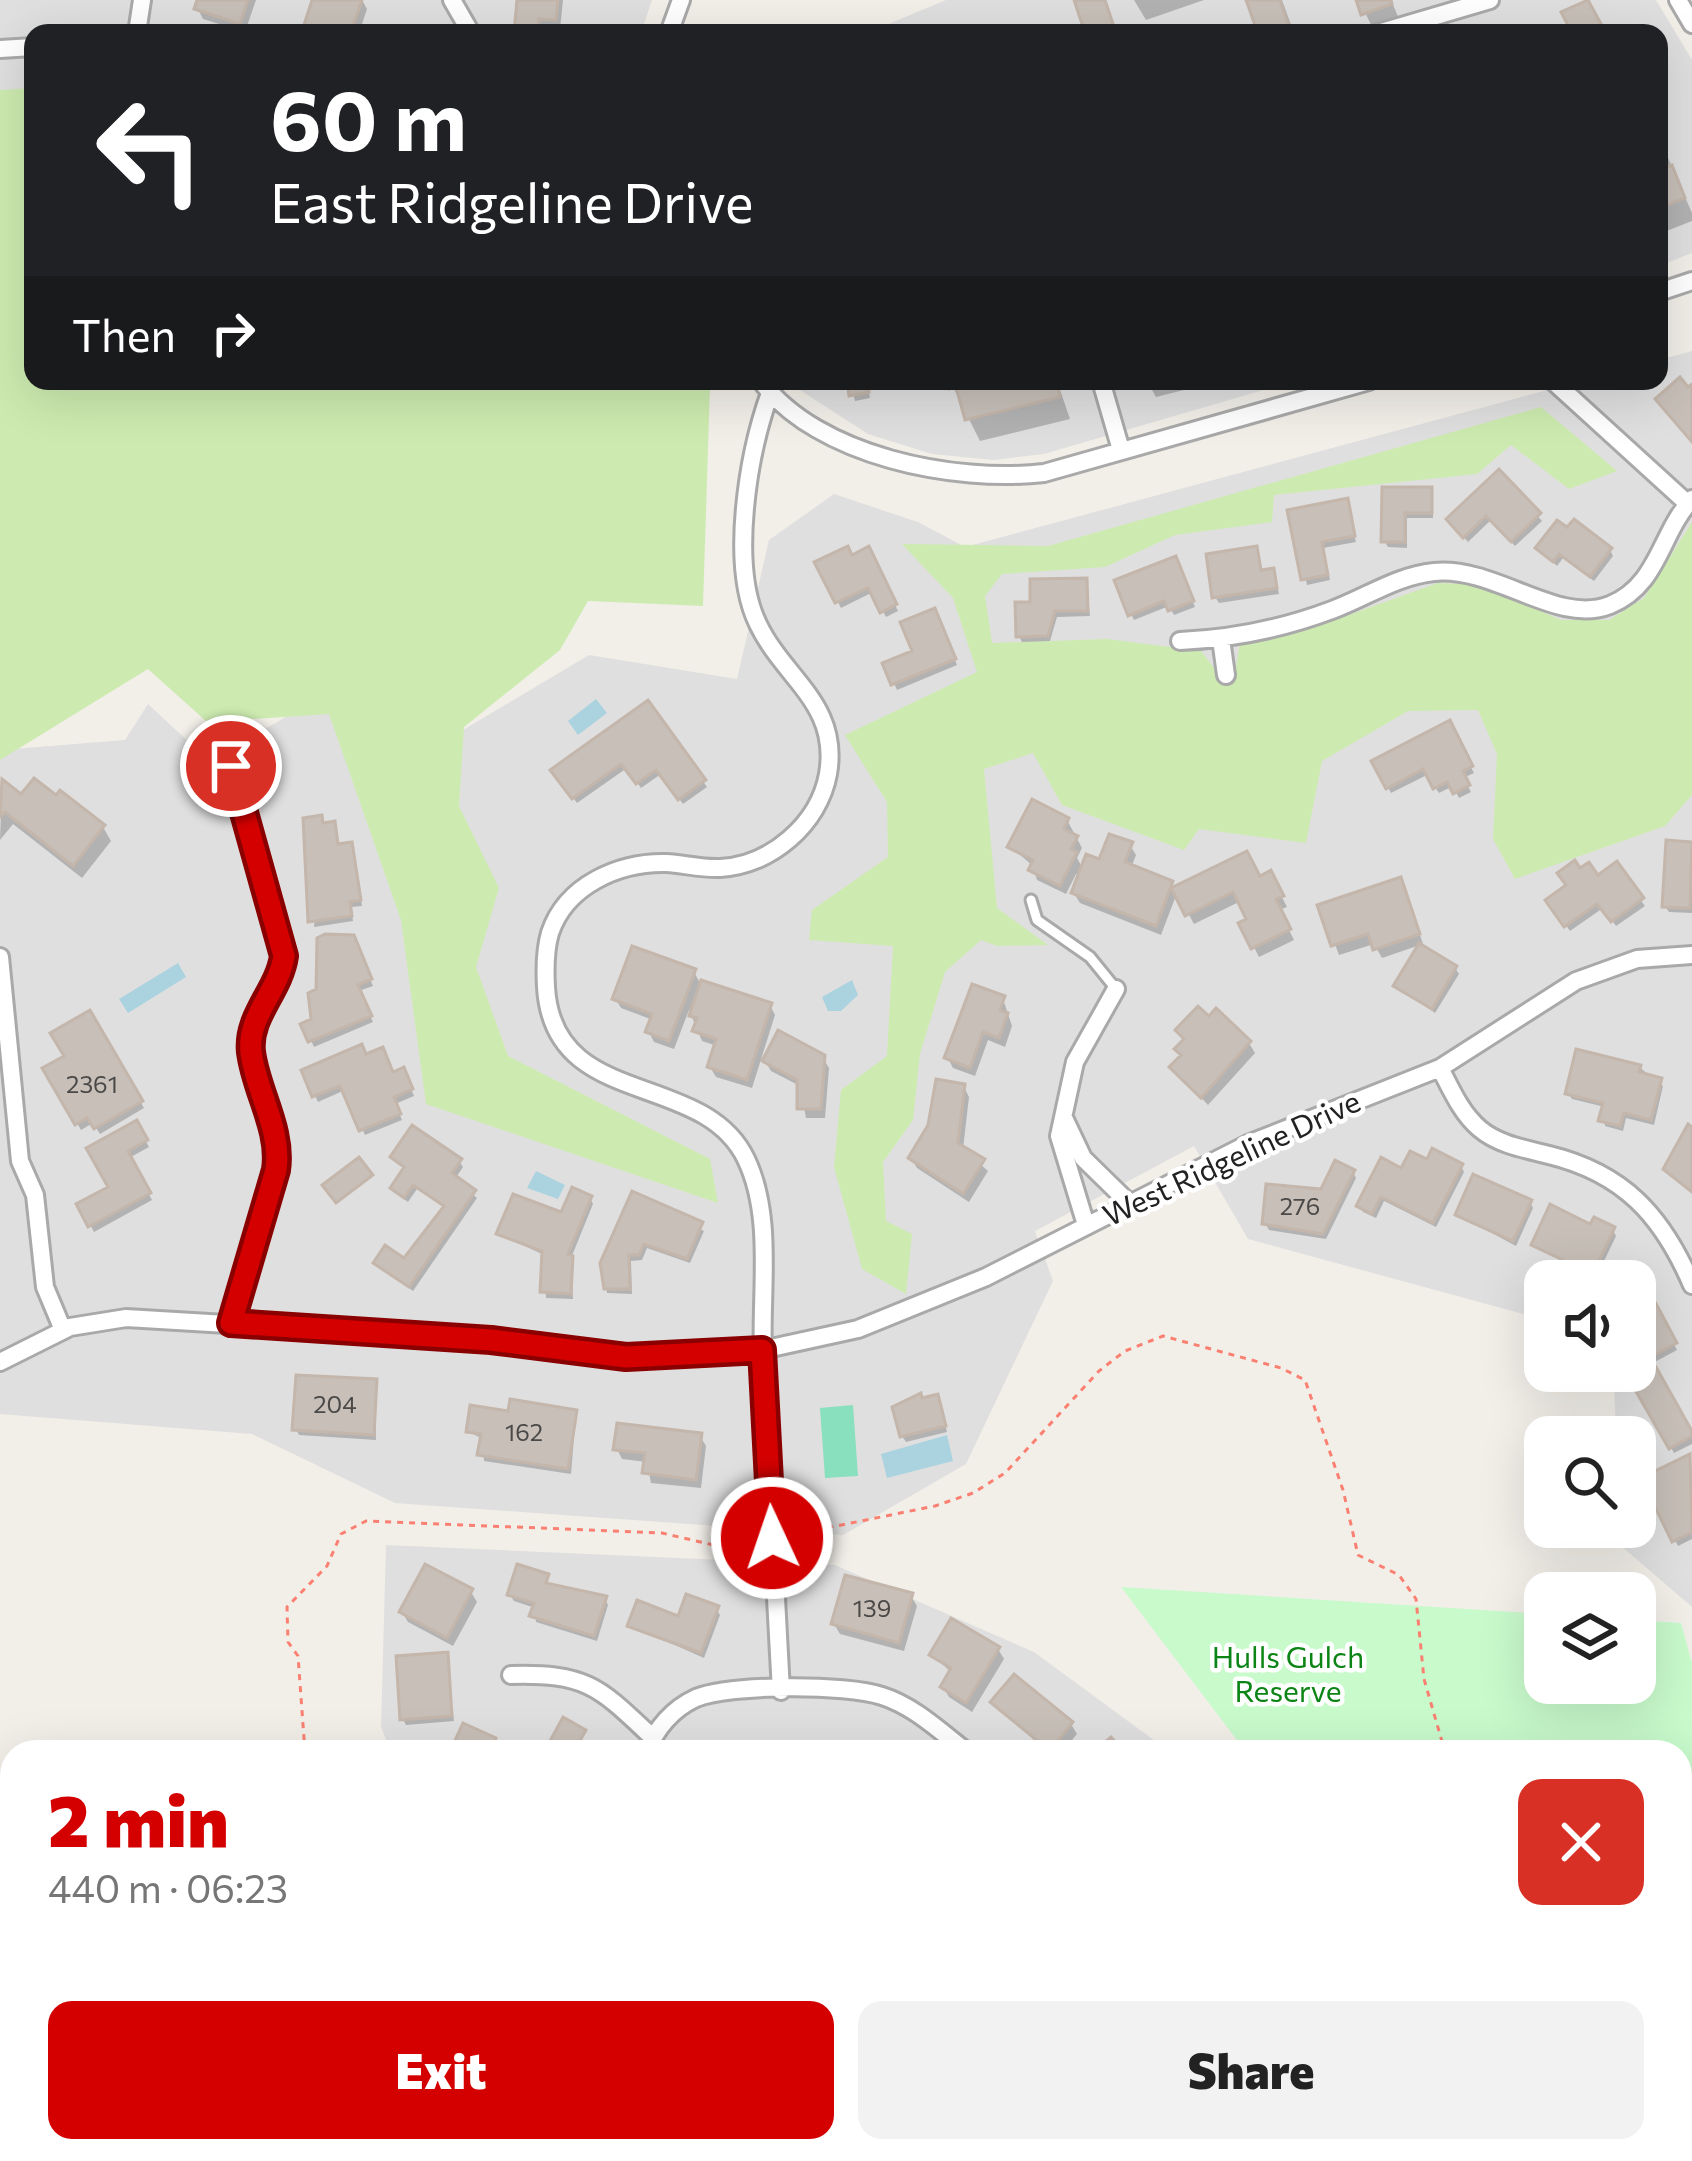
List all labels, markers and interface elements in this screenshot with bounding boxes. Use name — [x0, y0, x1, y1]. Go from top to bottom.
text: 60 m — [270, 66, 467, 168]
icon: left — [72, 72, 228, 228]
text: East Ridgeline Drive — [270, 168, 753, 234]
icon: right — [200, 300, 266, 366]
text: Then — [72, 306, 176, 361]
pin — [180, 715, 282, 817]
icon: arrive — [198, 733, 264, 799]
house number: 2361 — [66, 1069, 118, 1098]
street label: West Ridgeline Drive — [1096, 1081, 1365, 1233]
house number: 276 — [1280, 1191, 1320, 1220]
map controls — [1524, 1260, 1656, 1704]
button: sound — [1524, 1260, 1656, 1392]
house number: 204 — [313, 1389, 357, 1418]
button: search — [1524, 1416, 1656, 1548]
house number: 162 — [505, 1417, 543, 1446]
position arrow — [709, 1475, 835, 1601]
button: layers — [1524, 1572, 1656, 1704]
house number: 139 — [853, 1593, 891, 1622]
park label: Hulls Gulch Reserve — [1212, 1637, 1364, 1708]
text: 2 min — [48, 1774, 229, 1862]
button: close — [1518, 1779, 1644, 1905]
text: 440 m · 06:23 — [48, 1863, 288, 1911]
button: Exit — [48, 2001, 834, 2139]
button: Share — [858, 2001, 1644, 2139]

